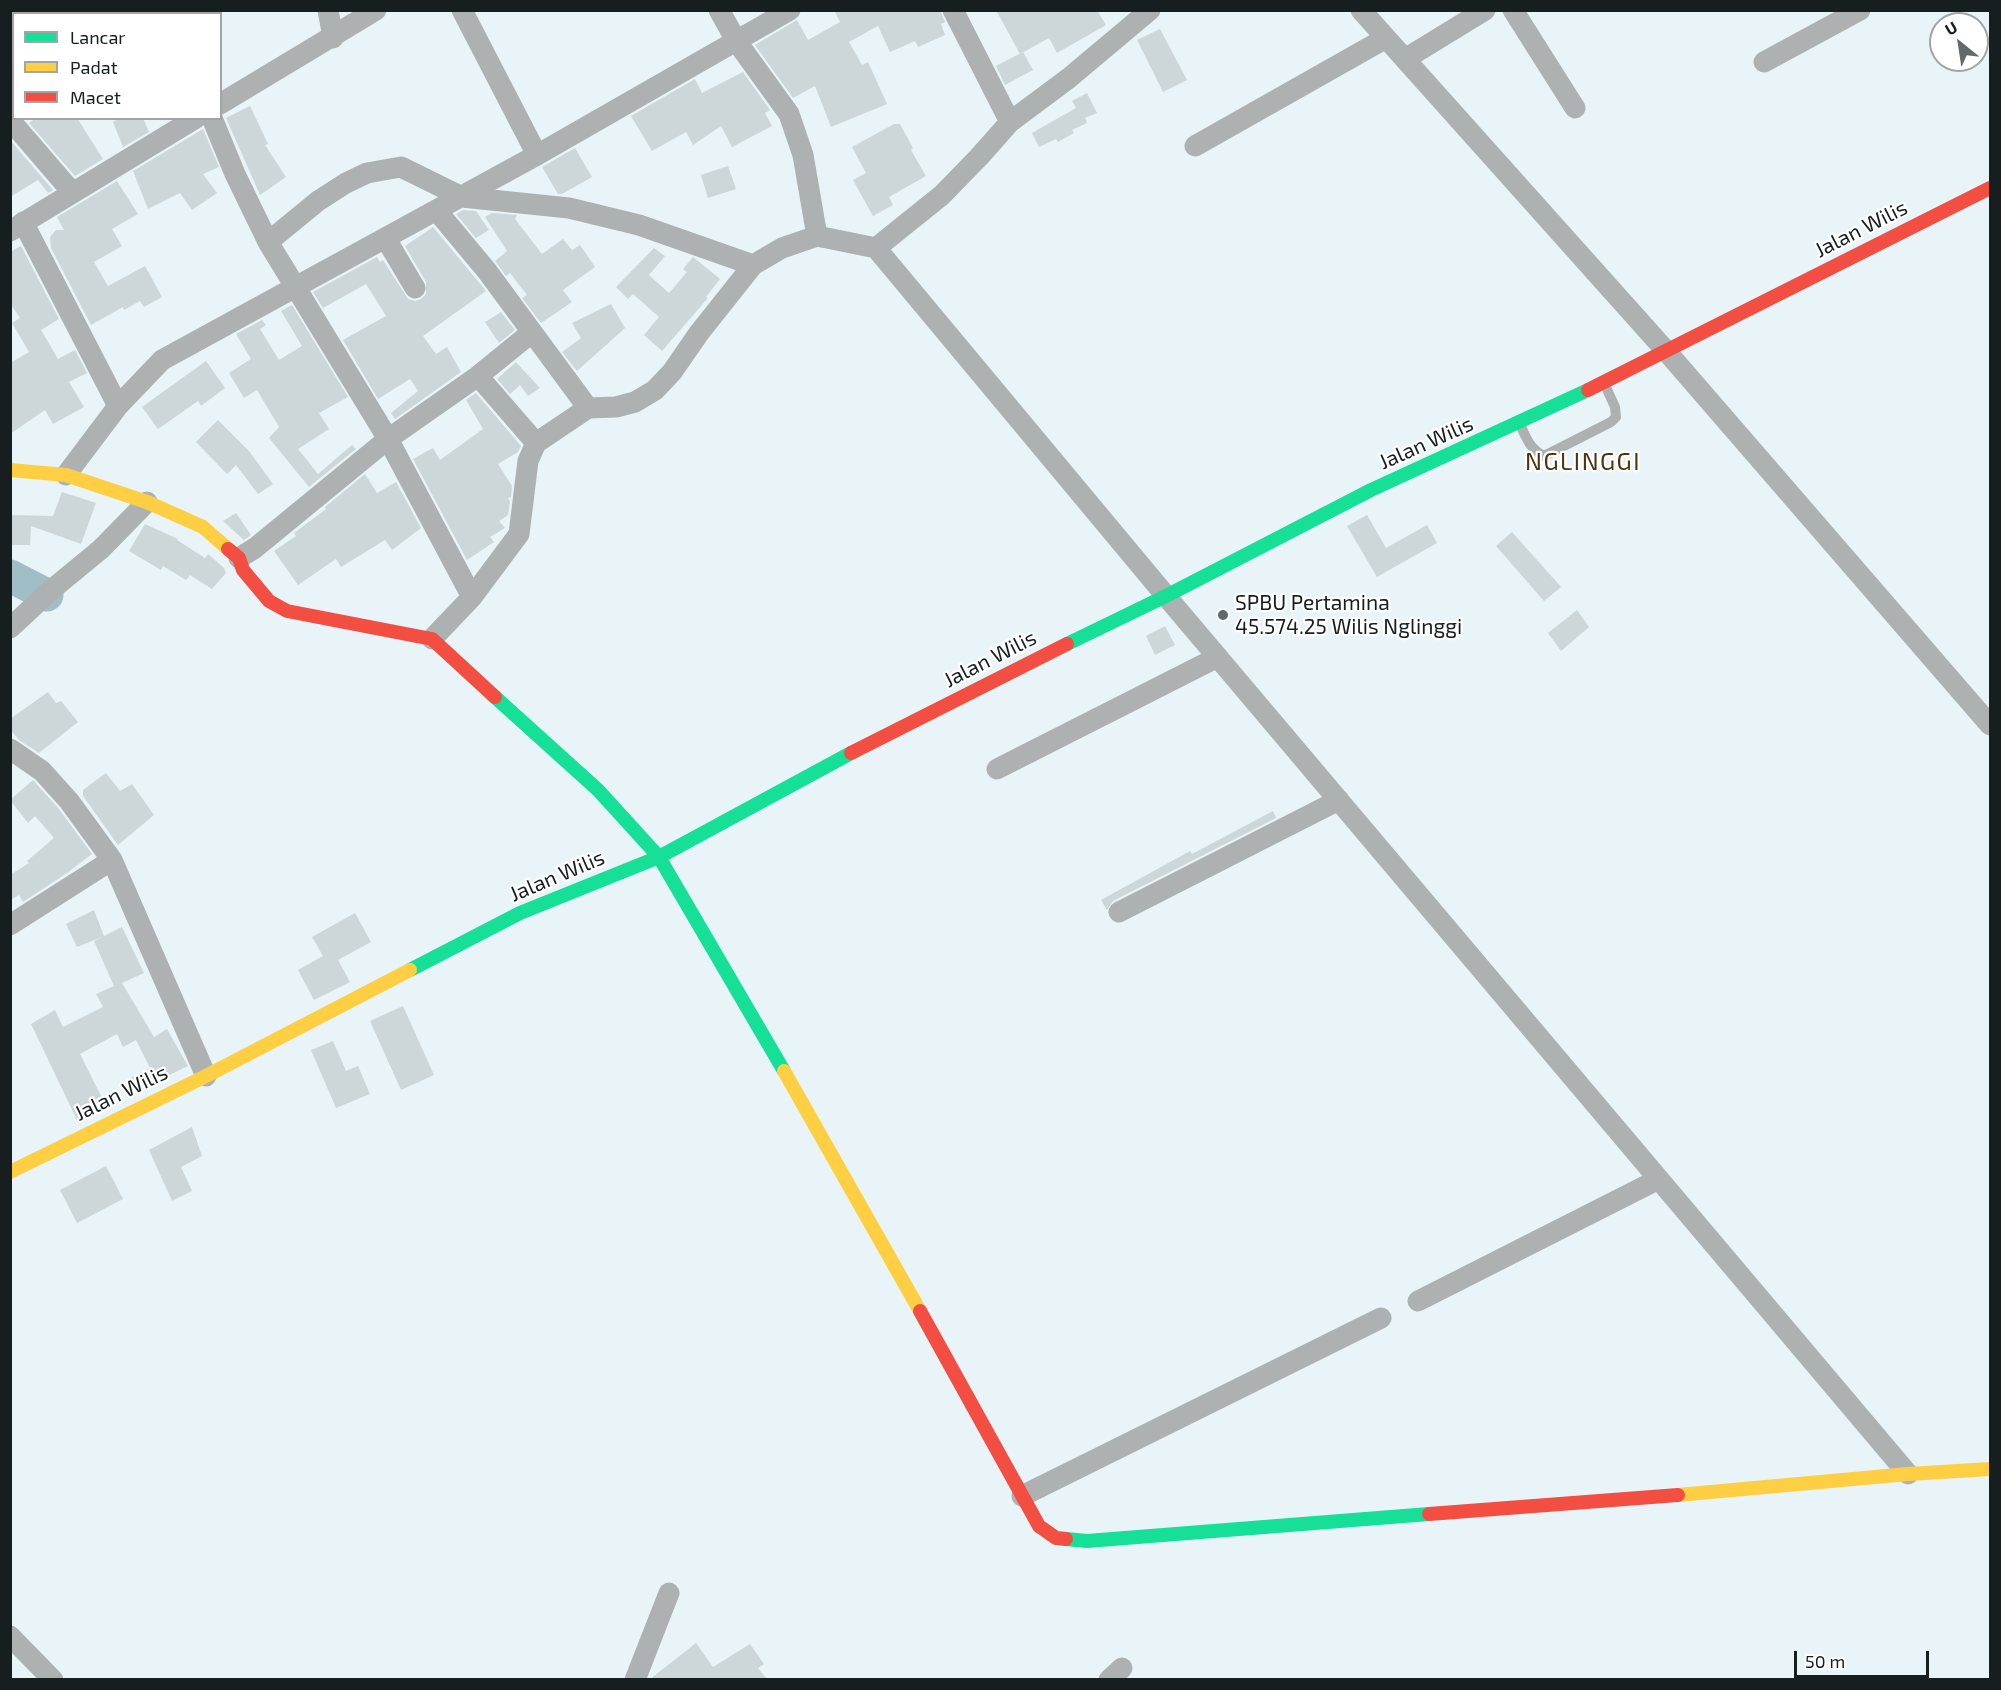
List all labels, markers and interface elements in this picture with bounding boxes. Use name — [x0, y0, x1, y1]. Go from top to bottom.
legend — [12, 12, 222, 120]
north arrow — [1929, 12, 1989, 72]
text: U — [1941, 17, 1960, 39]
text: Lancar — [70, 26, 126, 48]
text: Padat — [70, 56, 117, 78]
text: Macet — [70, 86, 121, 108]
street label: Jalan Wilis — [1810, 195, 1912, 263]
street label: Jalan Wilis — [1375, 411, 1477, 475]
district label: NGLINGGI — [1525, 448, 1641, 476]
place label: SPBU Pertamina 45.574.25 Wilis Nglinggi — [1235, 590, 1462, 640]
marker: SPBU Pertamina 45.574.25 Wilis Nglinggi — [1216, 608, 1230, 622]
street label: Jalan Wilis — [939, 625, 1041, 693]
street label: Jalan Wilis — [506, 845, 608, 907]
street label: Jalan Wilis — [70, 1060, 172, 1126]
scale bar — [1797, 1639, 1932, 1677]
text: 50 m — [1805, 1650, 1845, 1672]

